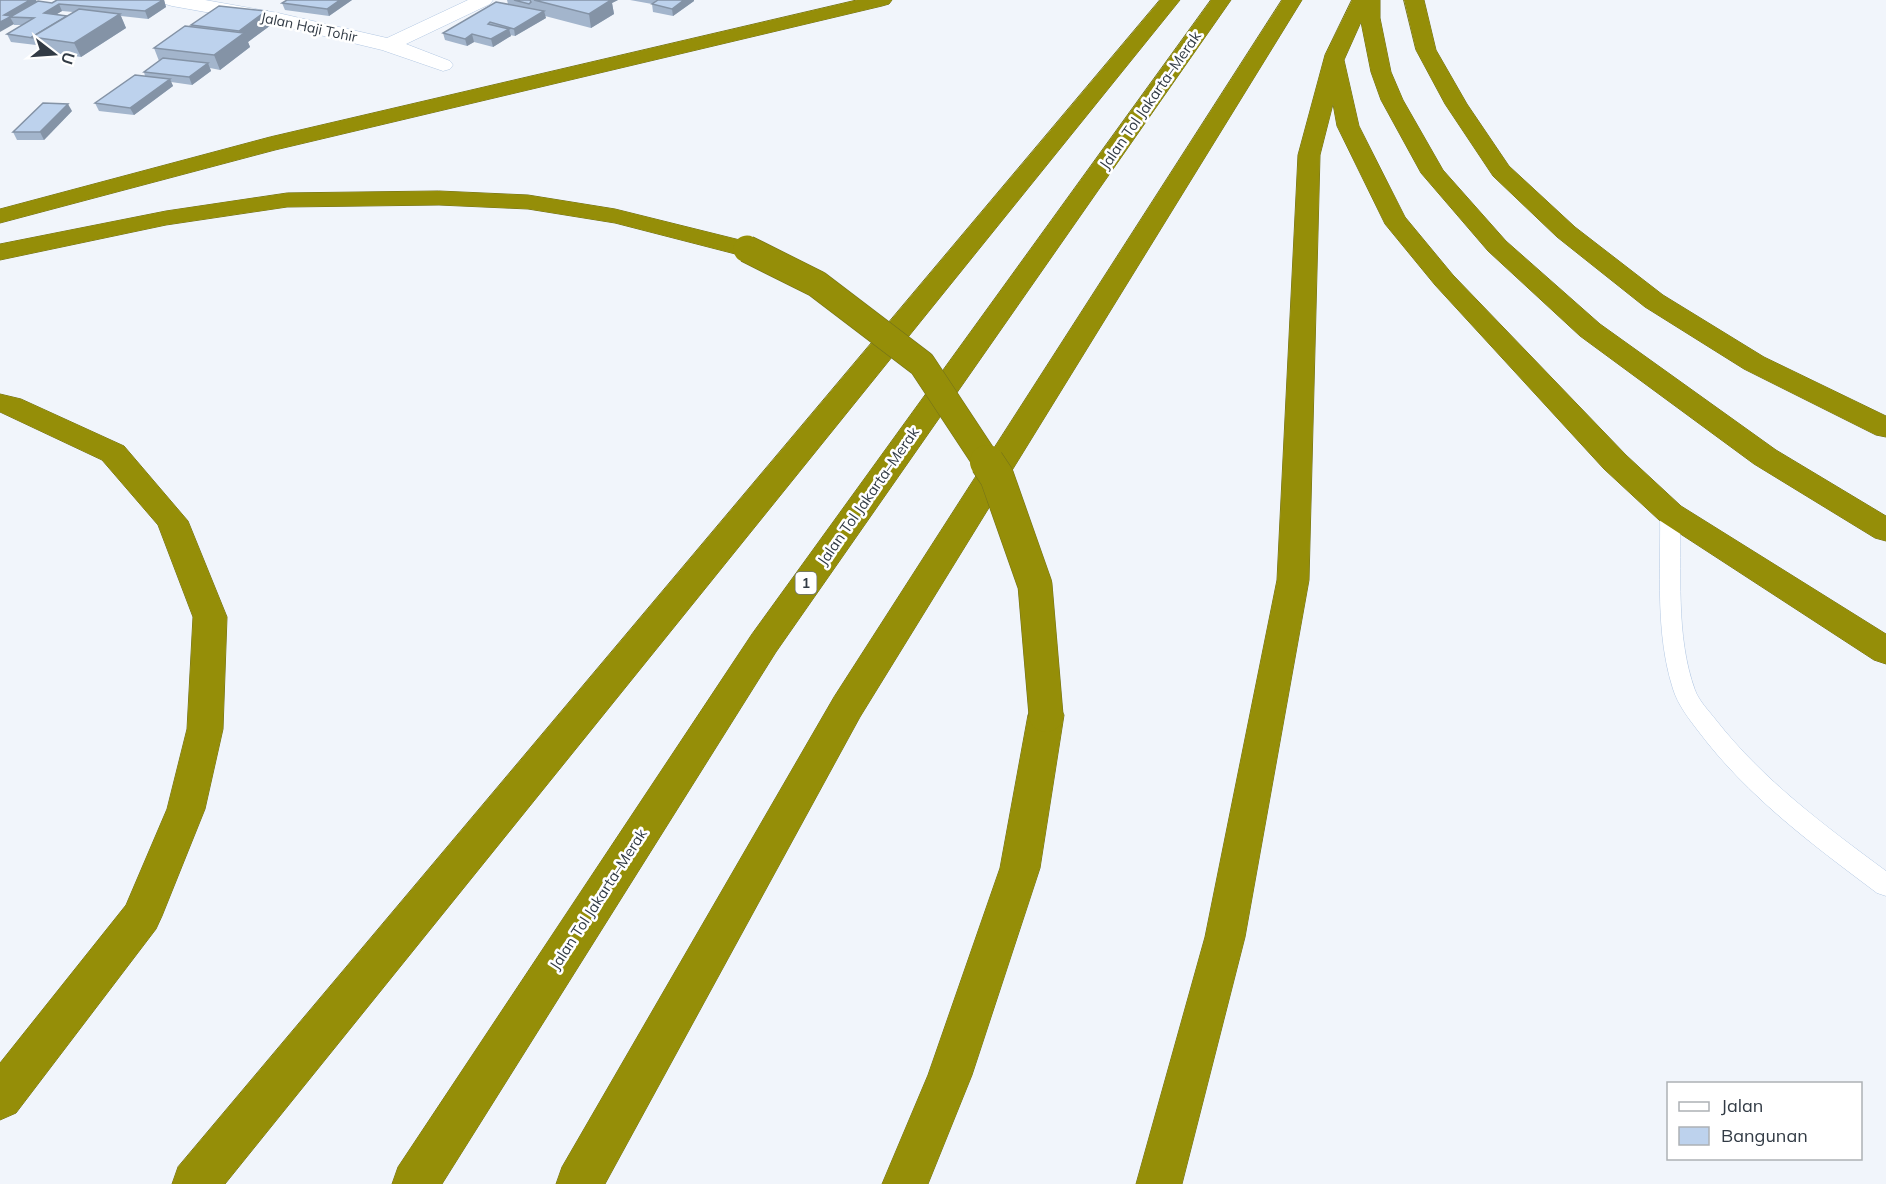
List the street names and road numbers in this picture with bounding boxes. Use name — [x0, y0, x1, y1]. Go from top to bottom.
street label: Jalan Haji Tohir — [259, 8, 360, 46]
street label: Jalan Tol Jakarta–Merak — [1095, 27, 1205, 173]
street label: Jalan Tol Jakarta–Merak — [813, 423, 923, 569]
road number: 1 — [796, 572, 816, 594]
street label: Jalan Tol Jakarta–Merak — [545, 825, 651, 973]

